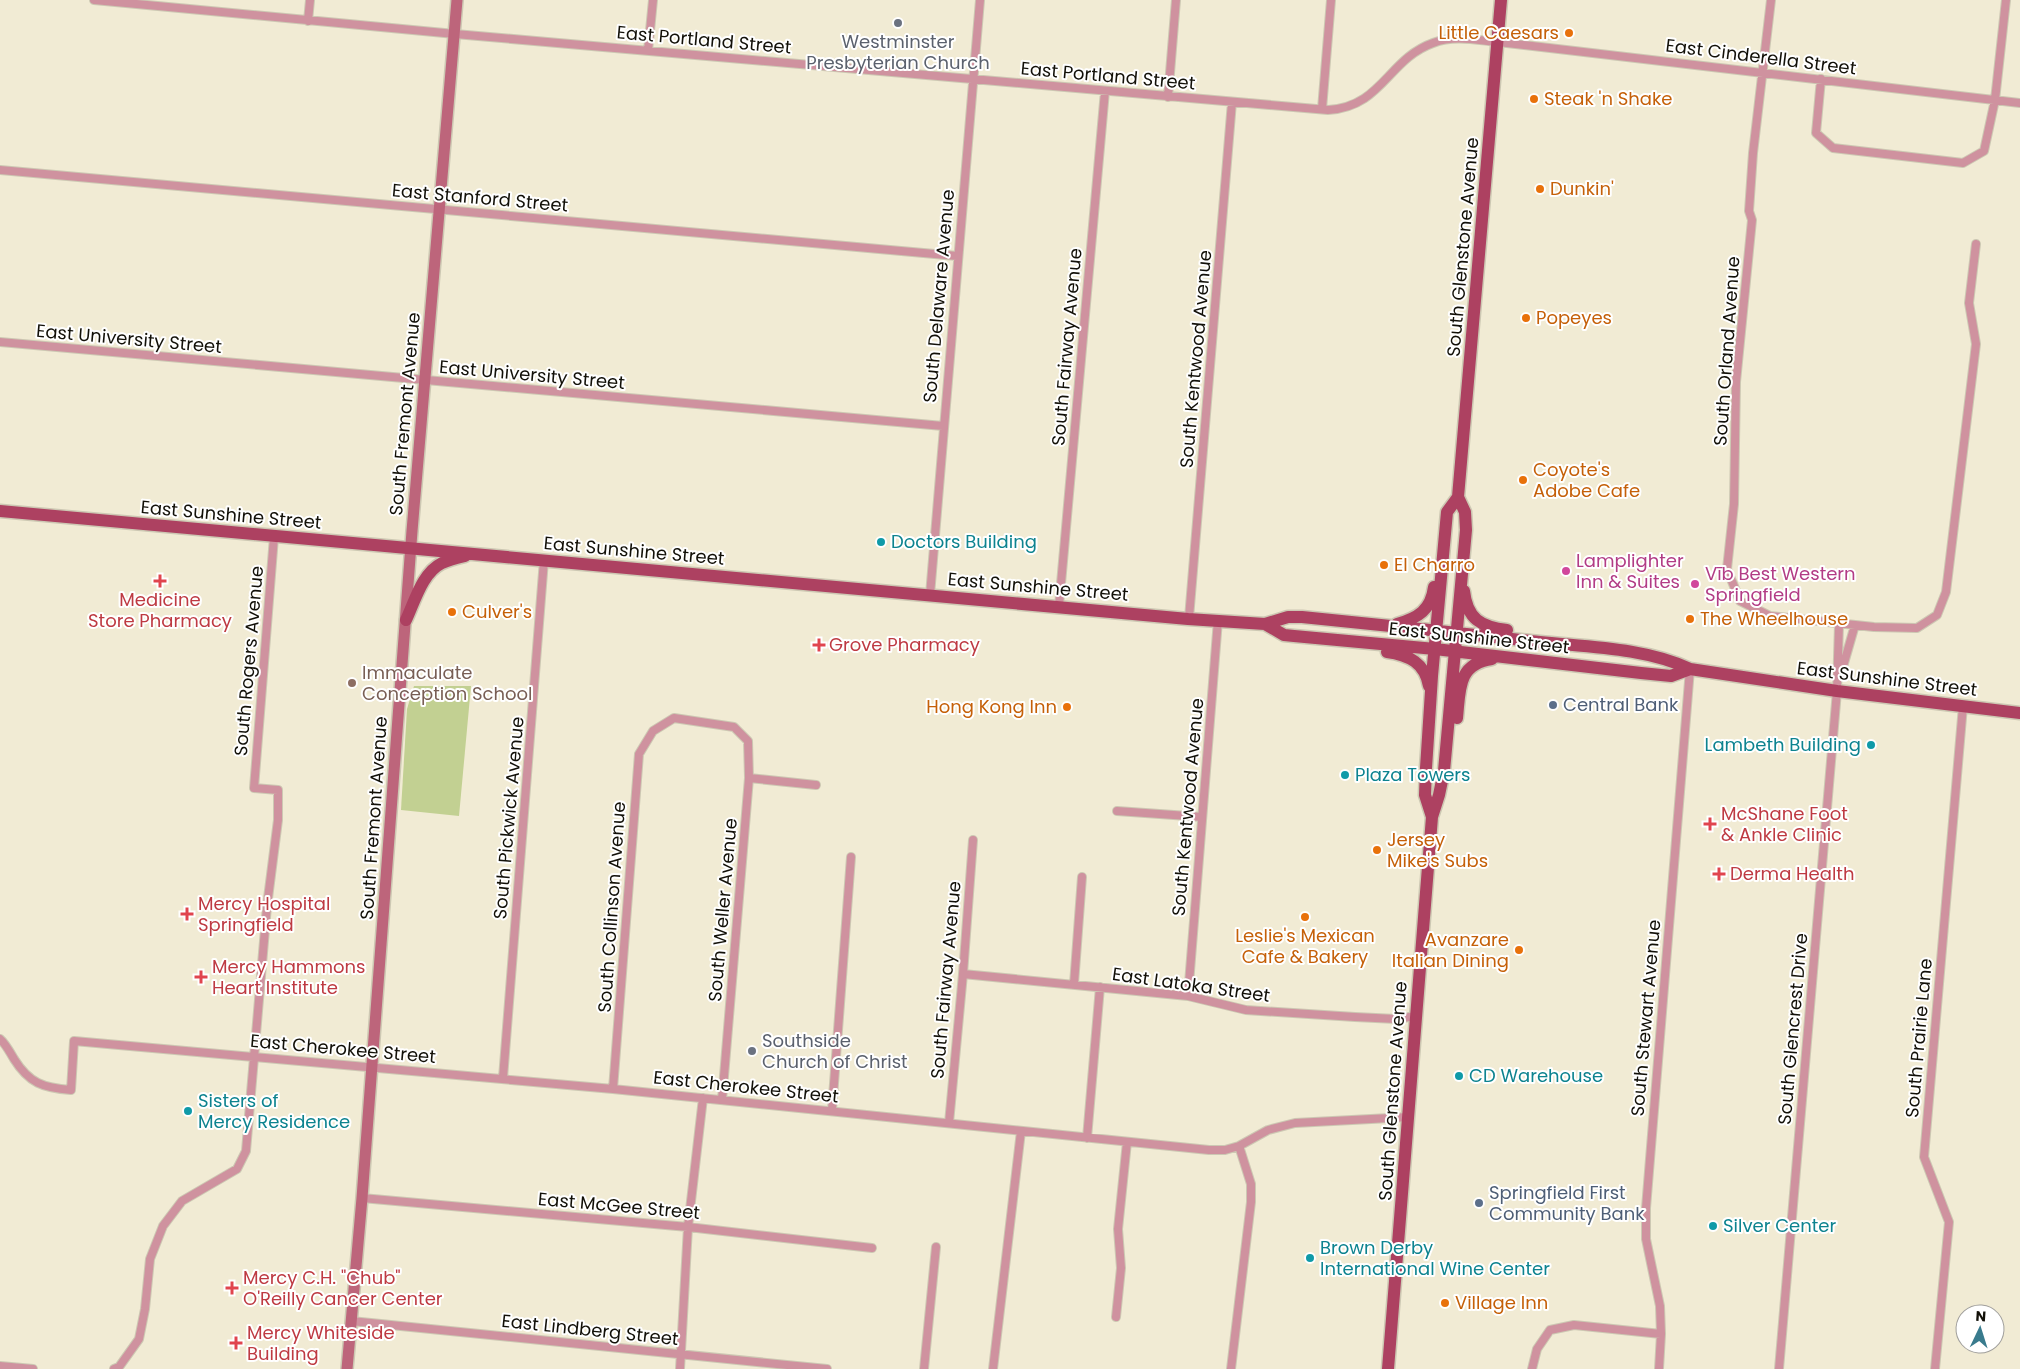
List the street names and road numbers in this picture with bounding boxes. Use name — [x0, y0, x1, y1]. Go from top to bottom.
street label: East Portland Street — [616, 19, 792, 60]
street label: East Cinderella Street — [1664, 32, 1858, 81]
street label: East Portland Street — [1020, 55, 1196, 96]
street label: South Glenstone Avenue — [1440, 136, 1485, 358]
street label: East Stanford Street — [391, 177, 569, 218]
street label: South Delaware Avenue — [917, 188, 960, 404]
street label: South Fairway Avenue — [1045, 247, 1088, 447]
street label: South Kentwood Avenue — [1174, 249, 1217, 469]
street label: South Orland Avenue — [1707, 255, 1746, 447]
street label: South Fremont Avenue — [383, 311, 426, 517]
street label: East University Street — [35, 318, 223, 359]
street label: East University Street — [438, 354, 626, 395]
street label: East Sunshine Street — [140, 494, 322, 535]
street label: East Sunshine Street — [543, 530, 725, 571]
street label: South Rogers Avenue — [228, 565, 269, 757]
street label: East Sunshine Street — [947, 566, 1129, 607]
street label: East Sunshine Street — [1388, 616, 1571, 659]
street label: East Sunshine Street — [1796, 655, 1979, 702]
street label: South Kentwood Avenue — [1166, 697, 1209, 917]
street label: South Fremont Avenue — [354, 715, 393, 921]
street label: South Pickwick Avenue — [487, 716, 530, 920]
street label: South Collinson Avenue — [592, 801, 631, 1013]
street label: South Weller Avenue — [702, 817, 743, 1003]
street label: South Fairway Avenue — [924, 880, 967, 1080]
street label: South Stewart Avenue — [1624, 919, 1667, 1117]
street label: South Glencrest Drive — [1772, 932, 1813, 1126]
street label: South Prairie Lane — [1899, 957, 1938, 1119]
street label: East Latoka Street — [1111, 961, 1272, 1008]
street label: South Glenstone Avenue — [1372, 980, 1413, 1202]
street label: East Cherokee Street — [249, 1028, 437, 1069]
street label: East Cherokee Street — [652, 1064, 840, 1109]
street label: East McGee Street — [537, 1186, 701, 1225]
street label: East Lindberg Street — [500, 1308, 680, 1351]

